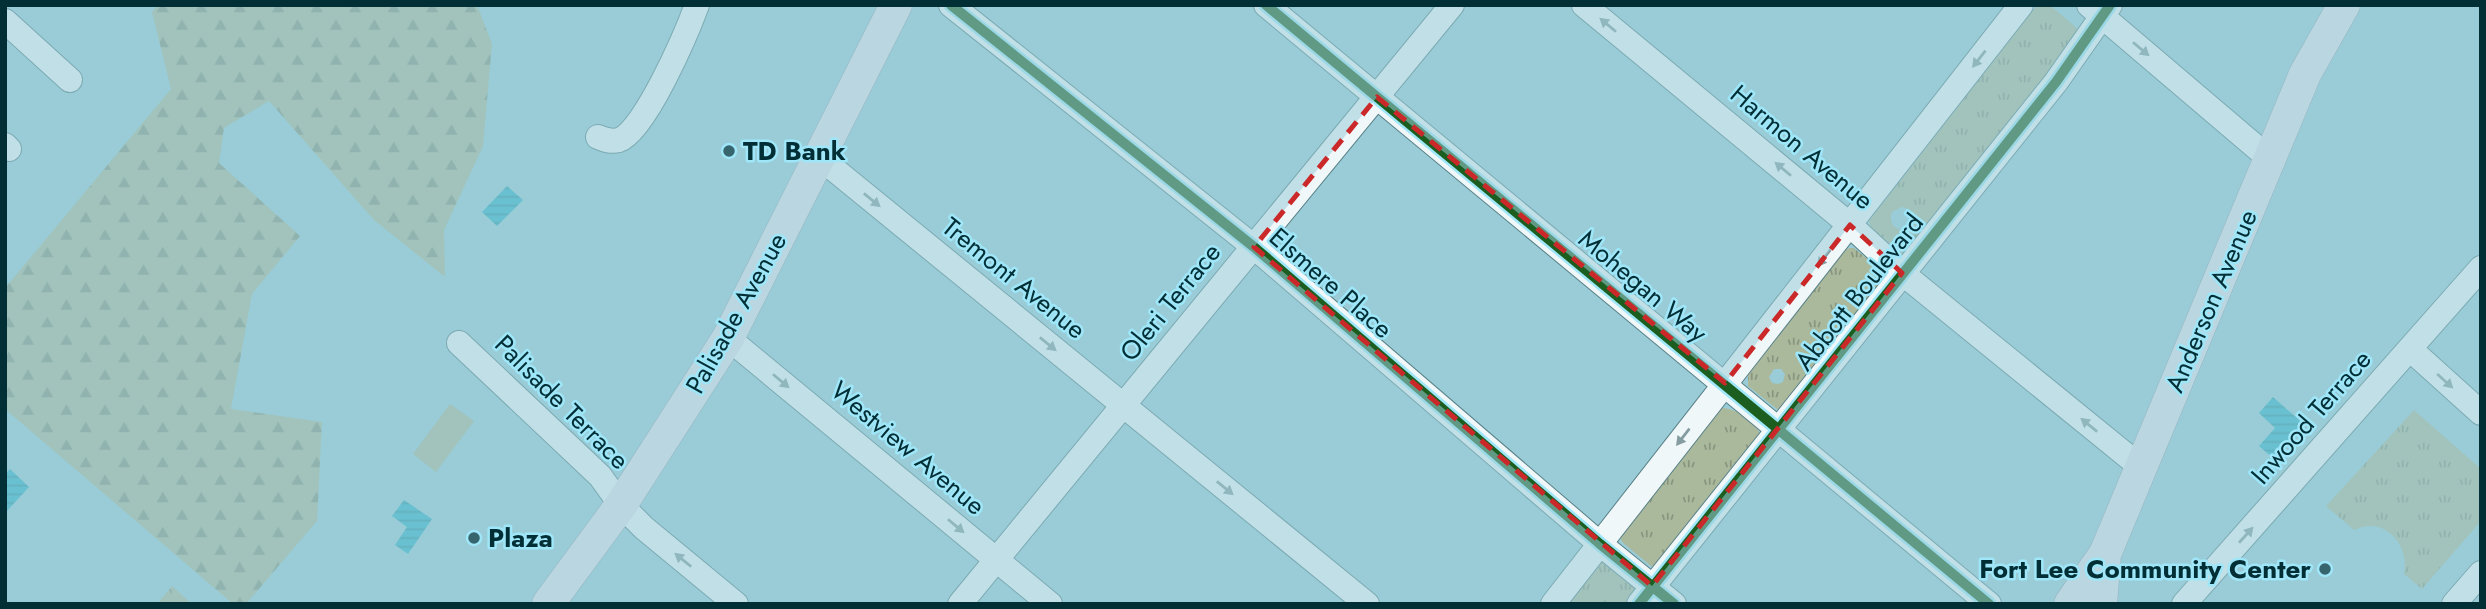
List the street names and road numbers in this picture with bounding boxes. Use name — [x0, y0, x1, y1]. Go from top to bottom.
street label: Harmon Avenue — [1722, 76, 1882, 218]
street label: Anderson Avenue — [2155, 204, 2267, 398]
street label: Abbott Boulevard — [1785, 205, 1933, 379]
street label: Tremont Avenue — [934, 208, 1094, 348]
street label: Elsmere Place — [1261, 219, 1401, 347]
street label: Mohegan Way — [1570, 221, 1716, 352]
street label: Palisade Avenue — [676, 226, 796, 400]
street label: Oleri Terrace — [1110, 235, 1230, 369]
street label: Palisade Terrace — [486, 326, 638, 478]
street label: Inwood Terrace — [2242, 341, 2380, 493]
street label: Westview Avenue — [822, 372, 994, 524]

